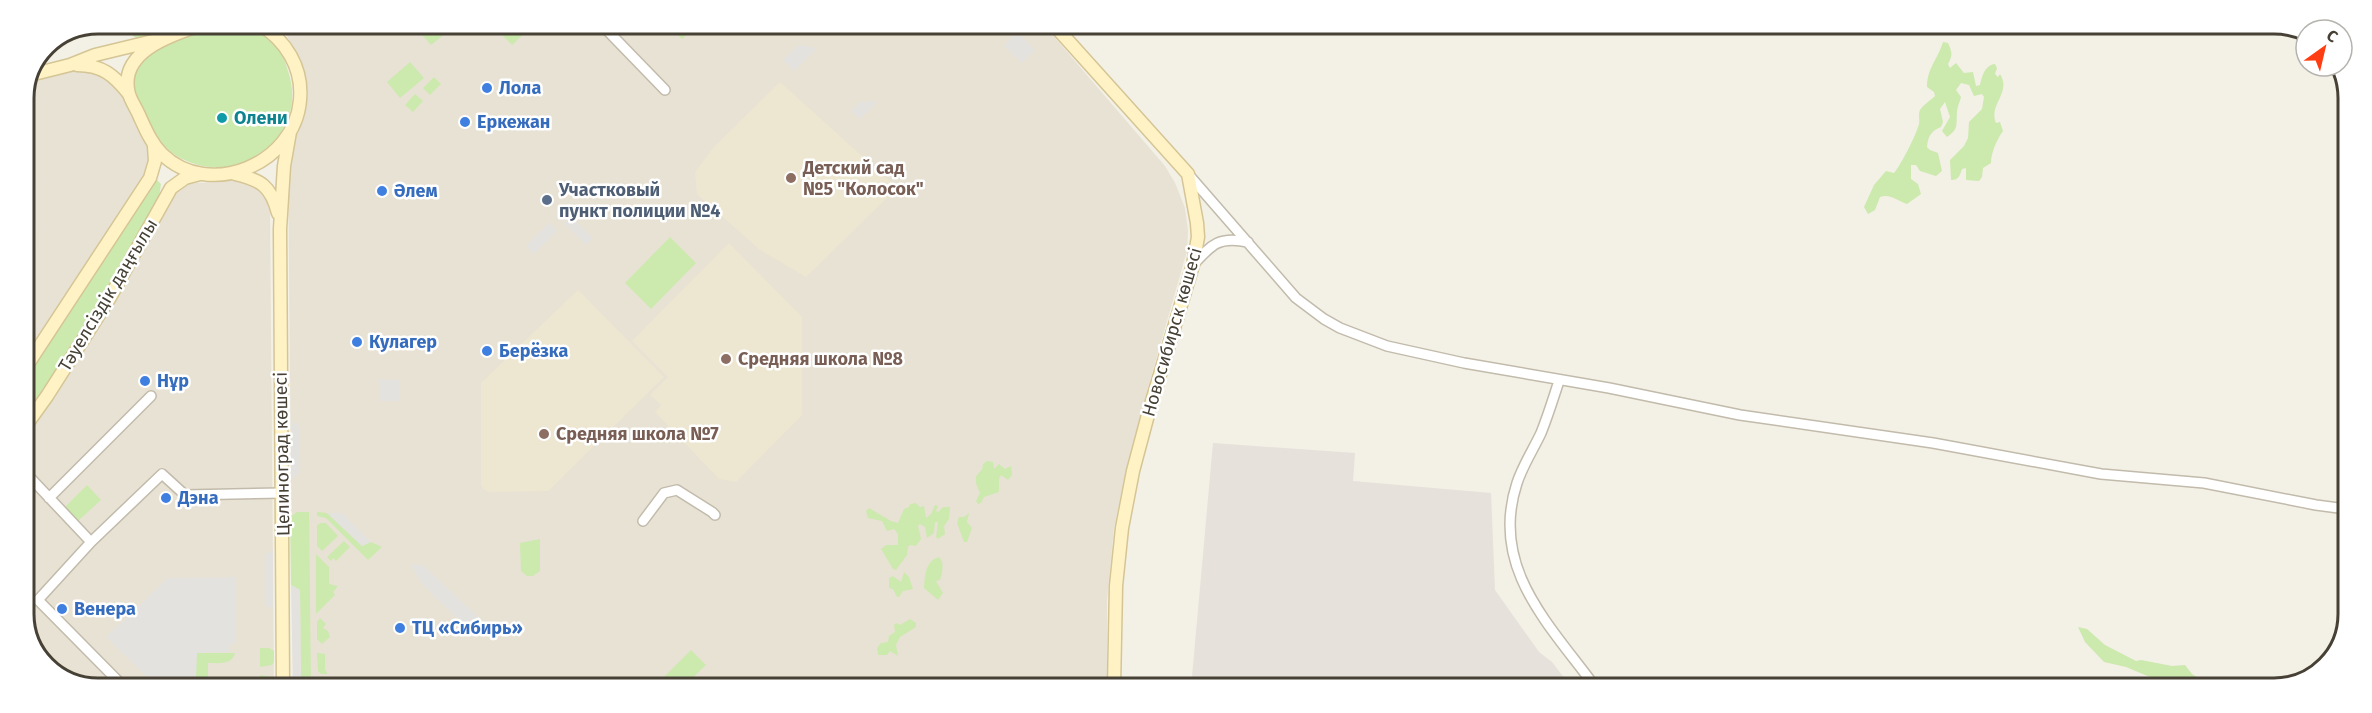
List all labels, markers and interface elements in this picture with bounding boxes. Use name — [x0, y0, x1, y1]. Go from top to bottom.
north arrow — [2294, 18, 2354, 78]
text: С — [2323, 26, 2342, 47]
place label: Лола — [499, 77, 541, 99]
marker: Лола — [480, 81, 494, 95]
place label: Олени — [234, 107, 288, 129]
marker: Олени — [215, 111, 229, 125]
place label: Еркежан — [477, 111, 550, 133]
marker: Еркежан — [458, 115, 472, 129]
place label: Детский сад №5 "Колосок" — [802, 157, 924, 200]
marker: Детский сад №5 "Колосок" — [784, 171, 798, 185]
place label: Участковый пункт полиции №4 — [558, 179, 721, 222]
place label: Әлем — [394, 180, 438, 202]
marker: Әлем — [375, 184, 389, 198]
marker: Участковый пункт полиции №4 — [540, 193, 554, 207]
street label: Тәуелсіздік даңғылы — [54, 215, 162, 375]
street label: Новосибирск көшесі — [1137, 245, 1207, 419]
place label: Кулагер — [369, 331, 437, 353]
marker: Кулагер — [350, 335, 364, 349]
place label: Берёзка — [499, 340, 568, 362]
marker: Берёзка — [480, 344, 494, 358]
place label: Средняя школа №8 — [738, 348, 903, 370]
marker: Средняя школа №8 — [719, 352, 733, 366]
place label: Нұр — [157, 370, 189, 392]
street label: Целиноград көшесі — [270, 372, 294, 536]
marker: Нұр — [138, 374, 152, 388]
place label: Средняя школа №7 — [556, 423, 719, 445]
marker: Средняя школа №7 — [537, 427, 551, 441]
place label: Дэна — [177, 487, 219, 509]
marker: Дэна — [159, 491, 173, 505]
place label: Венера — [74, 598, 136, 620]
marker: Венера — [55, 602, 69, 616]
place label: ТЦ «Сибирь» — [412, 617, 523, 639]
marker: ТЦ «Сибирь» — [393, 621, 407, 635]

